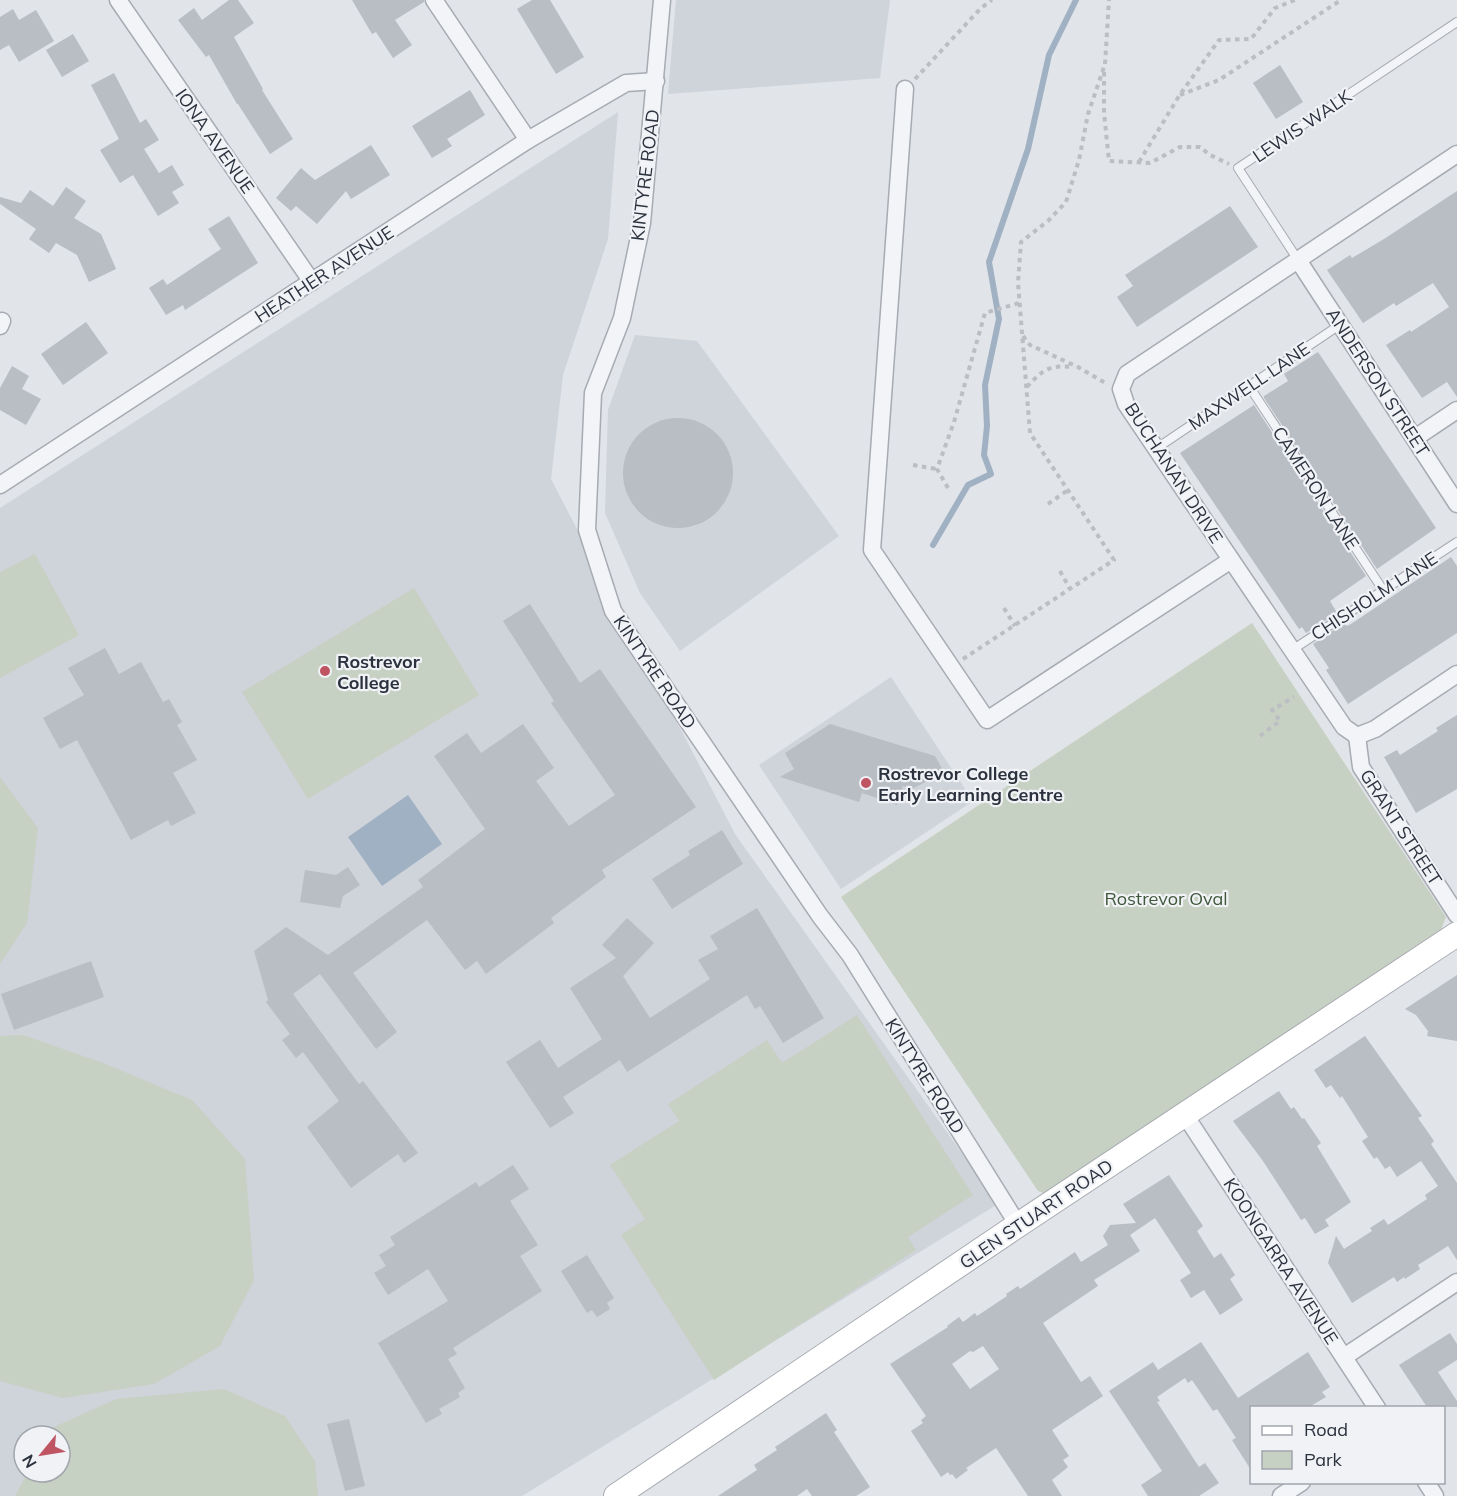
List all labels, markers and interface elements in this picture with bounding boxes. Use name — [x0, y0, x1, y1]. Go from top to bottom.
street label: IONA AVENUE — [170, 84, 260, 198]
street label: LEWIS WALK — [1248, 84, 1356, 168]
street label: KINTYRE ROAD — [626, 108, 664, 242]
street label: HEATHER AVENUE — [250, 221, 398, 327]
street label: ANDERSON STREET — [1321, 303, 1435, 461]
street label: MAXWELL LANE — [1184, 337, 1314, 435]
street label: BUCHANAN DRIVE — [1120, 398, 1228, 548]
street label: CAMERON LANE — [1268, 422, 1364, 554]
street label: CHISHOLM LANE — [1306, 547, 1442, 645]
street label: KINTYRE ROAD — [609, 611, 701, 733]
place label: Rostrevor College — [337, 650, 421, 694]
marker: Rostrevor College — [318, 664, 332, 678]
place label: Rostrevor College Early Learning Centre — [878, 762, 1063, 806]
street label: GRANT STREET — [1355, 765, 1447, 889]
marker: Rostrevor College Early Learning Centre — [859, 776, 873, 790]
park label: Rostrevor Oval — [1104, 887, 1228, 910]
street label: KINTYRE ROAD — [880, 1014, 970, 1138]
street label: GLEN STUART ROAD — [955, 1154, 1117, 1274]
street label: KOONGARRA AVENUE — [1219, 1174, 1343, 1348]
legend — [1250, 1406, 1445, 1484]
text: Road — [1304, 1418, 1348, 1441]
north arrow — [12, 1424, 72, 1484]
text: Park — [1304, 1448, 1343, 1471]
text: N — [17, 1451, 41, 1472]

